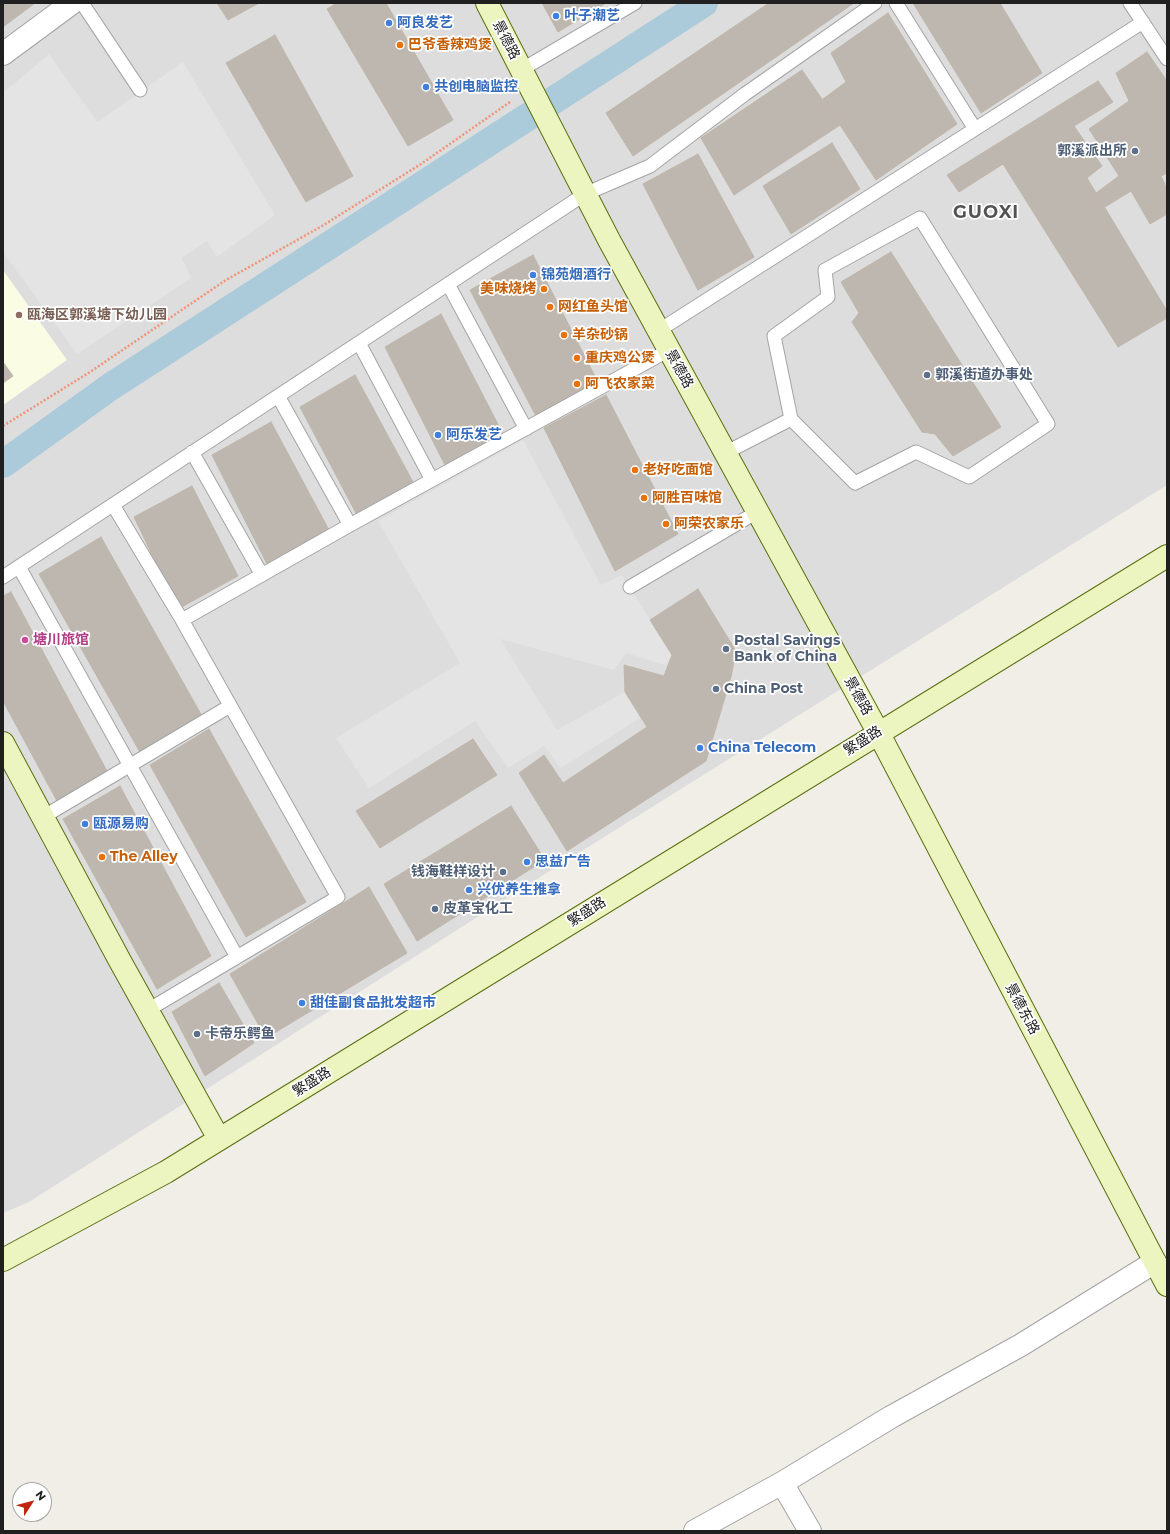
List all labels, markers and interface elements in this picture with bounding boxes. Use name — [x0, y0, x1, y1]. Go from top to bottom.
place label: 叶子潮艺 — [564, 8, 620, 24]
marker: 叶子潮艺 — [551, 11, 561, 21]
place label: 阿良发艺 — [397, 15, 453, 31]
street label: 景德路 — [489, 17, 523, 63]
marker: 阿良发艺 — [384, 18, 394, 28]
place label: 巴爷香辣鸡煲 — [408, 37, 492, 53]
marker: 巴爷香辣鸡煲 — [395, 40, 405, 50]
place label: 共创电脑监控 — [434, 79, 518, 95]
marker: 共创电脑监控 — [421, 82, 431, 92]
place label: 郭溪派出所 — [1057, 143, 1127, 159]
marker: 郭溪派出所 — [1130, 146, 1140, 156]
district label: GUOXI — [953, 202, 1019, 224]
place label: 锦苑烟酒行 — [541, 267, 611, 283]
marker: 锦苑烟酒行 — [528, 270, 538, 280]
place label: 美味烧烤 — [480, 281, 536, 297]
marker: 美味烧烤 — [539, 284, 549, 294]
place label: 网红鱼头馆 — [558, 299, 628, 315]
marker: 网红鱼头馆 — [545, 302, 555, 312]
place label: 瓯海区郭溪塘下幼儿园 — [27, 307, 167, 323]
marker: 瓯海区郭溪塘下幼儿园 — [14, 310, 24, 320]
place label: 羊杂砂锅 — [572, 327, 628, 343]
marker: 羊杂砂锅 — [559, 330, 569, 340]
street label: 景德路 — [661, 347, 697, 391]
place label: 重庆鸡公煲 — [585, 350, 655, 366]
marker: 重庆鸡公煲 — [572, 353, 582, 363]
place label: 郭溪街道办事处 — [935, 367, 1033, 383]
marker: 郭溪街道办事处 — [922, 370, 932, 380]
place label: 阿飞农家菜 — [585, 376, 655, 392]
marker: 阿飞农家菜 — [572, 379, 582, 389]
place label: 阿乐发艺 — [446, 427, 502, 443]
marker: 阿乐发艺 — [433, 430, 443, 440]
place label: 老好吃面馆 — [643, 462, 713, 478]
marker: 老好吃面馆 — [630, 465, 640, 475]
place label: 阿胜百味馆 — [652, 490, 722, 506]
marker: 阿胜百味馆 — [639, 493, 649, 503]
place label: 阿荣农家乐 — [674, 516, 744, 532]
marker: 阿荣农家乐 — [661, 519, 671, 529]
place label: 塘川旅馆 — [33, 632, 89, 648]
place label: Postal Savings Bank of China — [734, 633, 840, 666]
marker: 塘川旅馆 — [20, 635, 30, 645]
marker: Postal Savings Bank of China — [721, 644, 731, 654]
street label: 景德路 — [840, 674, 876, 718]
place label: China Post — [724, 681, 803, 697]
marker: China Post — [711, 684, 721, 694]
street label: 繁盛路 — [841, 723, 885, 759]
place label: China Telecom — [708, 740, 816, 756]
marker: China Telecom — [695, 743, 705, 753]
place label: 瓯源易购 — [93, 816, 149, 832]
marker: 瓯源易购 — [80, 819, 90, 829]
place label: The Alley — [110, 849, 178, 865]
marker: The Alley — [97, 852, 107, 862]
place label: 思益广告 — [535, 854, 591, 870]
marker: 思益广告 — [522, 857, 532, 867]
place label: 钱海鞋样设计 — [411, 864, 495, 880]
marker: 钱海鞋样设计 — [498, 867, 508, 877]
place label: 兴优养生推拿 — [477, 882, 561, 898]
marker: 兴优养生推拿 — [464, 885, 474, 895]
street label: 繁盛路 — [565, 894, 609, 930]
place label: 皮革宝化工 — [443, 901, 513, 917]
marker: 皮革宝化工 — [430, 904, 440, 914]
street label: 景德东路 — [1001, 980, 1043, 1038]
place label: 甜佳副食品批发超市 — [310, 995, 436, 1011]
marker: 甜佳副食品批发超市 — [297, 998, 307, 1008]
place label: 卡帝乐鳄鱼 — [205, 1026, 275, 1042]
marker: 卡帝乐鳄鱼 — [192, 1029, 202, 1039]
street label: 繁盛路 — [290, 1064, 334, 1100]
north arrow — [12, 1482, 52, 1522]
text: N — [33, 1488, 49, 1503]

